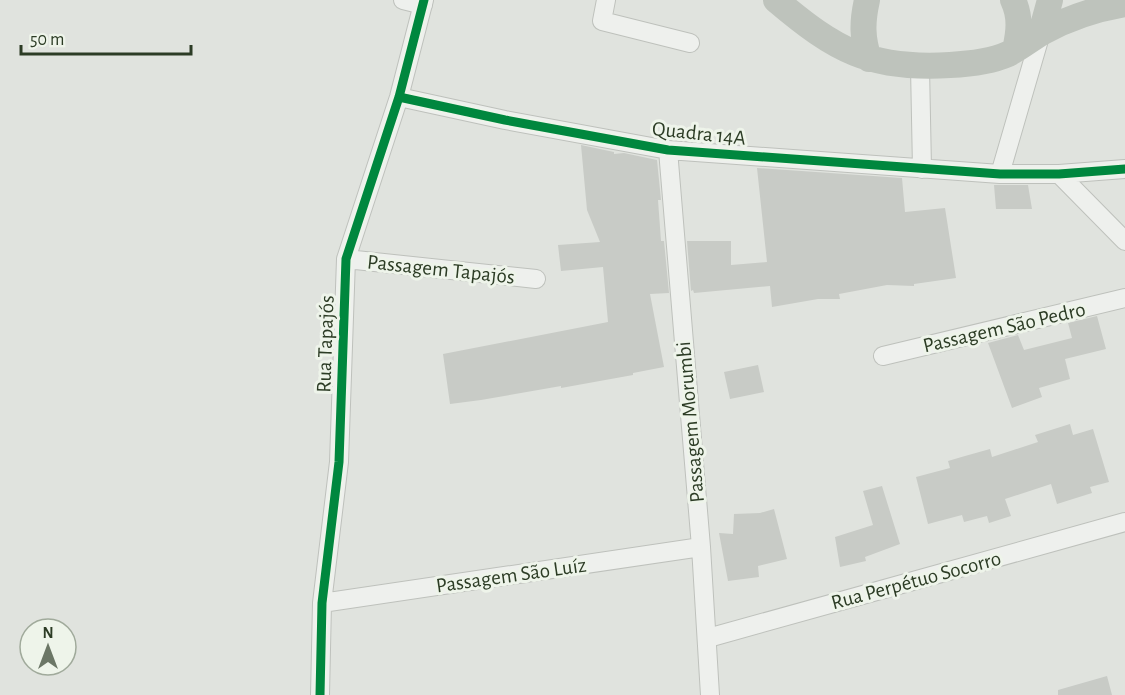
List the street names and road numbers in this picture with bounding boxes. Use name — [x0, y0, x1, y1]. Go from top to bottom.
street label: Quadra 14A — [651, 118, 747, 149]
street label: Passagem Tapajós — [366, 251, 516, 288]
street label: Rua Tapajós — [313, 295, 338, 393]
street label: Passagem São Pedro — [921, 299, 1087, 356]
street label: Passagem Morumbi — [673, 340, 708, 503]
street label: Rua Perpétuo Socorro — [829, 548, 1003, 613]
street label: Passagem São Luíz — [435, 555, 588, 596]

